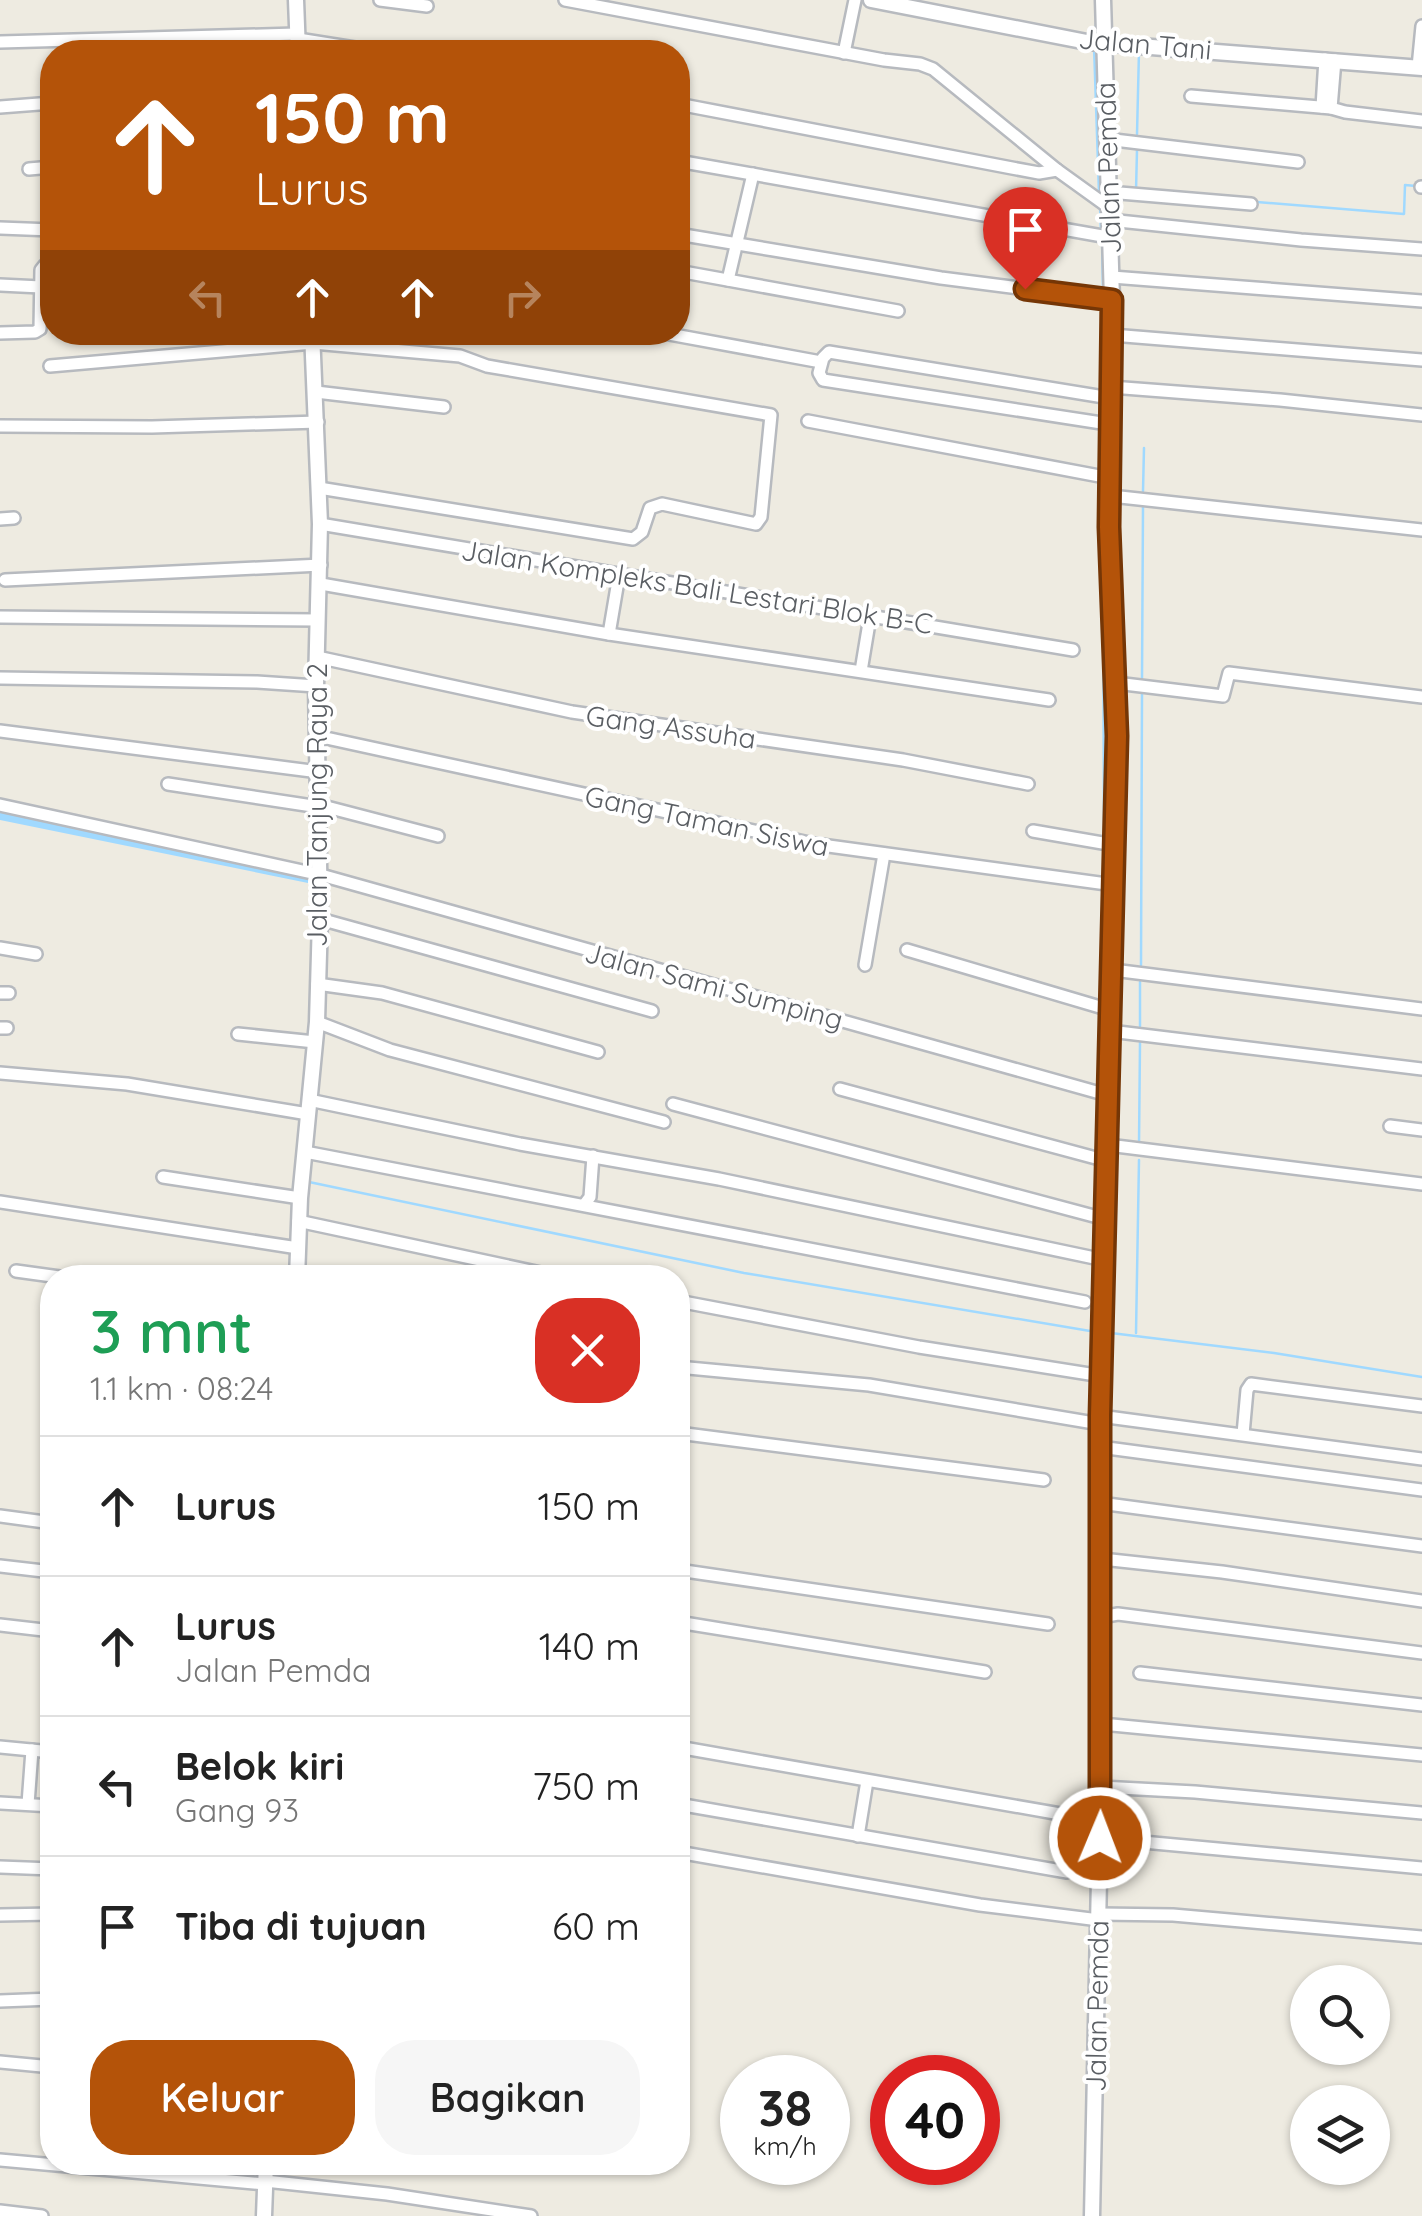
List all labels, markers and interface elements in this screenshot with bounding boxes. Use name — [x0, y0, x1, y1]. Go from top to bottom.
street label: Jalan Tani — [1077, 20, 1213, 67]
text: 150 m — [255, 73, 450, 161]
icon: ahead — [90, 80, 220, 210]
street label: Jalan Pemda — [1087, 81, 1128, 255]
text: Lurus — [255, 160, 369, 216]
pin — [983, 187, 1068, 290]
icon: arrive — [998, 202, 1053, 257]
icon: left — [180, 270, 235, 325]
icon: ahead — [285, 270, 340, 325]
icon: ahead — [390, 270, 445, 325]
icon: right — [495, 270, 550, 325]
street label: Jalan Kompleks Bali Lestari Blok B-C — [459, 532, 935, 641]
street label: Jalan Tanjung Raya 2 — [299, 663, 334, 947]
street label: Gang Assuha — [584, 697, 758, 756]
street label: Gang Taman Siswa — [582, 778, 832, 863]
street label: Jalan Sami Sumping — [581, 934, 847, 1037]
text: 3 mnt — [90, 1293, 252, 1368]
button: close — [535, 1298, 640, 1403]
text: 1.1 km · 08:24 — [90, 1368, 273, 1408]
icon: ahead — [90, 1479, 145, 1534]
text: Lurus — [175, 1482, 276, 1530]
text: 150 m — [538, 1482, 640, 1530]
text: Lurus — [175, 1602, 276, 1650]
icon: ahead — [90, 1619, 145, 1674]
text: 140 m — [539, 1622, 640, 1670]
text: Jalan Pemda — [175, 1650, 371, 1690]
text: Belok kiri — [175, 1742, 344, 1790]
icon: left — [90, 1759, 145, 1814]
text: 750 m — [532, 1762, 640, 1810]
position arrow — [1048, 1786, 1152, 1890]
text: Gang 93 — [175, 1790, 299, 1830]
icon: arrive — [90, 1899, 145, 1954]
text: Tiba di tujuan — [175, 1902, 427, 1950]
text: 60 m — [552, 1902, 640, 1950]
street label: Jalan Pemda — [1078, 1920, 1115, 2092]
map controls — [1290, 1965, 1390, 2185]
button: search — [1290, 1965, 1390, 2065]
button: Keluar — [90, 2040, 355, 2155]
button: Bagikan — [375, 2040, 640, 2155]
speed limit sign: 40 — [870, 2055, 1000, 2185]
text: 38 — [758, 2076, 812, 2139]
button: layers — [1290, 2085, 1390, 2185]
text: km/h — [753, 2130, 817, 2161]

